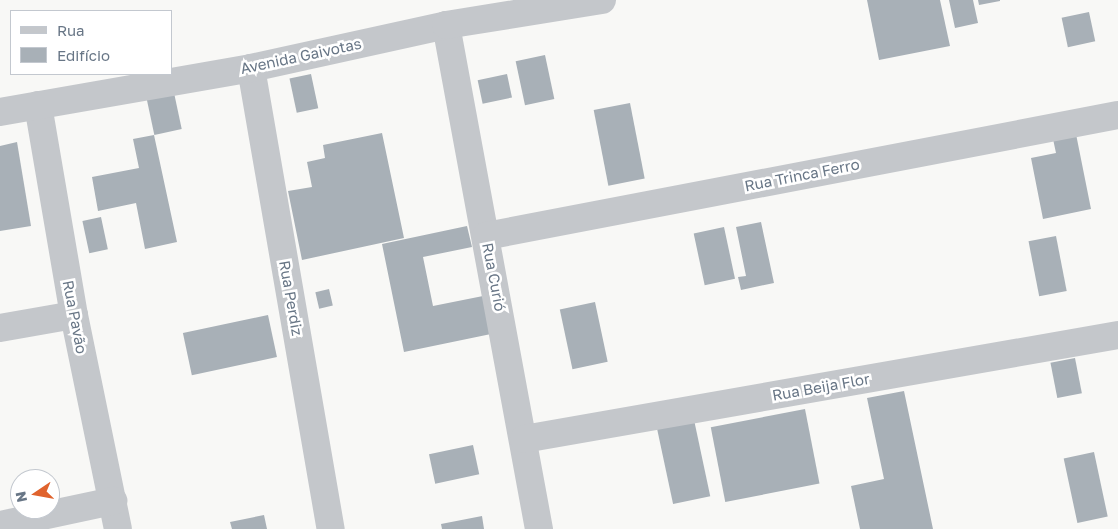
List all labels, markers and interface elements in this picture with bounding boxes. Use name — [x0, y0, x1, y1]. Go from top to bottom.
legend — [10, 10, 172, 75]
text: Rua — [57, 21, 84, 39]
street label: Avenida Gaivotas — [239, 34, 363, 78]
text: Edifício — [57, 46, 110, 64]
street label: Rua Trinca Ferro — [743, 155, 861, 195]
street label: Rua Curió — [479, 241, 509, 313]
street label: Rua Perdiz — [276, 259, 306, 337]
street label: Rua Pavão — [59, 279, 91, 355]
street label: Rua Beija Flor — [771, 370, 871, 404]
north arrow — [10, 469, 60, 519]
text: N — [11, 490, 30, 504]

